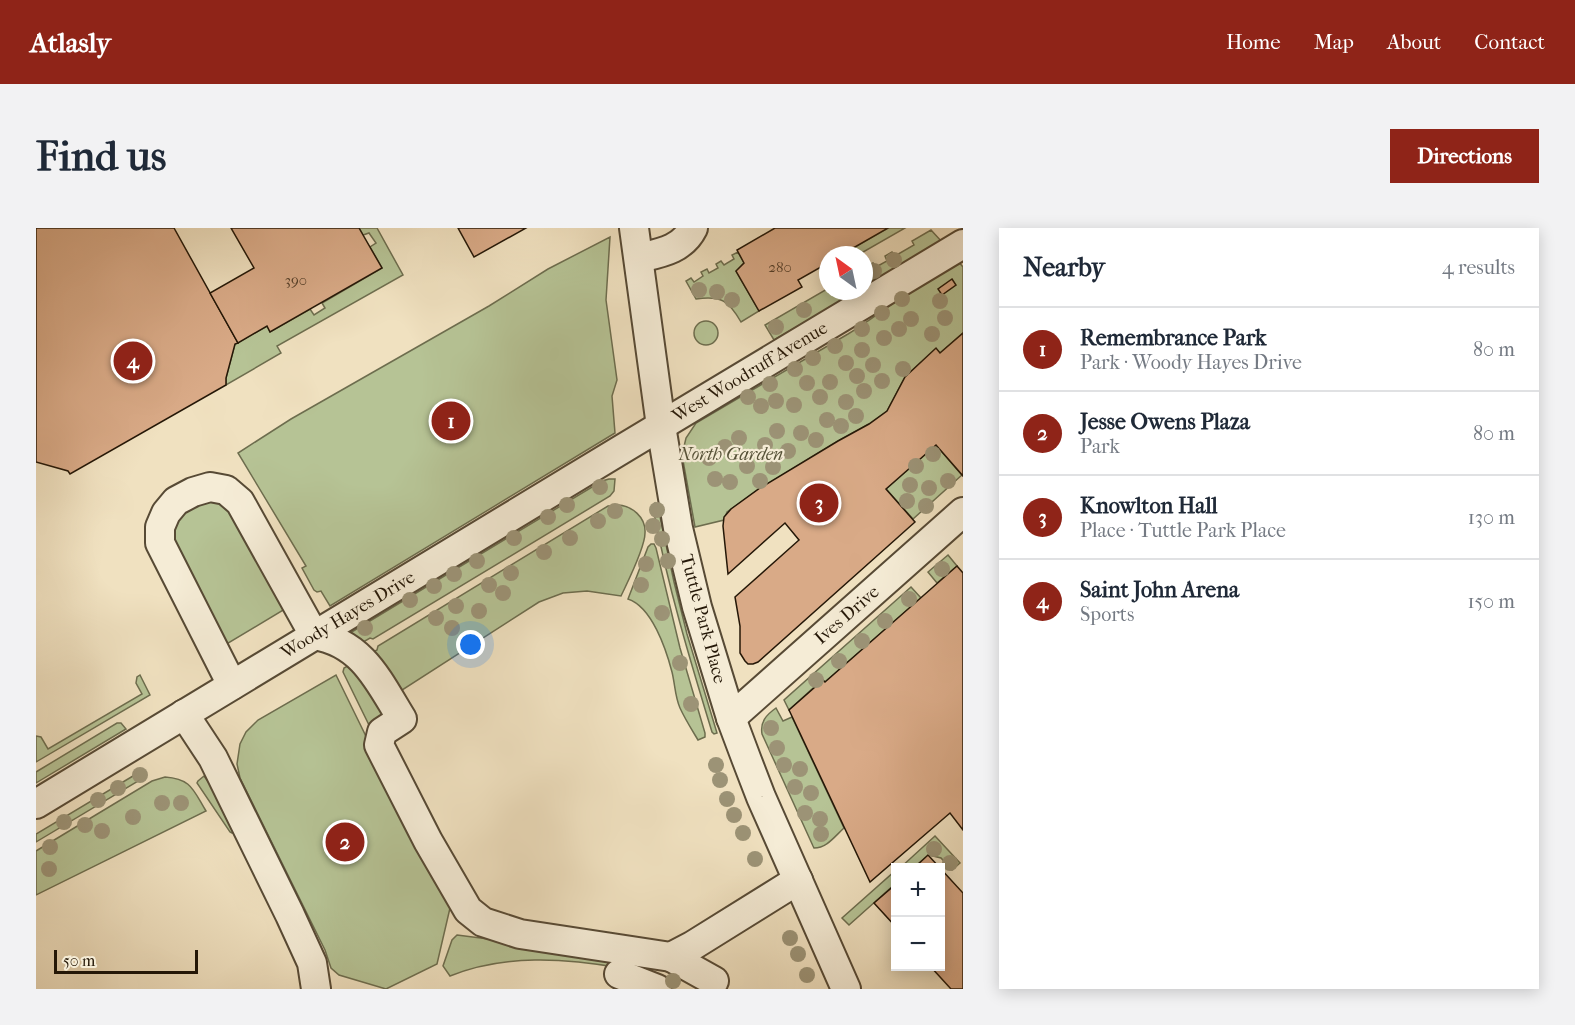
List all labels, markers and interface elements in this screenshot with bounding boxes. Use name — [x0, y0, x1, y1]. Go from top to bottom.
text: Atlasly — [30, 26, 111, 59]
text: Home — [1226, 30, 1281, 54]
text: Map — [1314, 30, 1354, 54]
text: About — [1387, 30, 1441, 54]
text: Contact — [1474, 30, 1545, 54]
button: Directions — [1390, 129, 1539, 183]
text: Find us — [36, 132, 166, 181]
north arrow — [819, 246, 873, 300]
text: Nearby — [1023, 252, 1105, 283]
text: 4 results — [1442, 256, 1515, 279]
house number: 280 — [768, 258, 792, 276]
house number: 390 — [285, 271, 307, 289]
street label: West Woodruff Avenue — [668, 317, 831, 427]
text: Remembrance Park — [1080, 325, 1266, 351]
pin: 4 — [114, 338, 152, 384]
text: 1 — [1039, 338, 1046, 361]
text: 80 m — [1473, 338, 1515, 361]
text: Park · Woody Hayes Drive — [1080, 351, 1302, 374]
pin: 1 — [432, 398, 470, 444]
text: Jesse Owens Plaza — [1080, 409, 1250, 435]
text: 2 — [1037, 422, 1048, 445]
text: 80 m — [1473, 422, 1515, 445]
text: Park — [1080, 435, 1120, 458]
park label: North Garden — [678, 444, 783, 465]
pin: 3 — [800, 480, 838, 526]
text: Knowlton Hall — [1080, 493, 1218, 519]
text: 3 — [1038, 506, 1047, 529]
text: 130 m — [1468, 506, 1515, 529]
text: Place · Tuttle Park Place — [1080, 519, 1286, 542]
street label: Tuttle Park Place — [676, 552, 730, 686]
street label: Woody Hayes Drive — [276, 567, 419, 664]
text: Saint John Arena — [1080, 577, 1239, 603]
street label: Ives Drive — [810, 581, 884, 649]
text: 4 — [1037, 590, 1048, 613]
text: 150 m — [1467, 590, 1515, 613]
text: Sports — [1080, 603, 1134, 626]
your location — [456, 630, 485, 659]
pin: 2 — [326, 820, 364, 864]
map controls — [891, 863, 945, 971]
button: + — [891, 863, 945, 917]
button: − — [891, 917, 945, 971]
scale bar — [54, 947, 198, 974]
text: 50 m — [63, 951, 95, 970]

